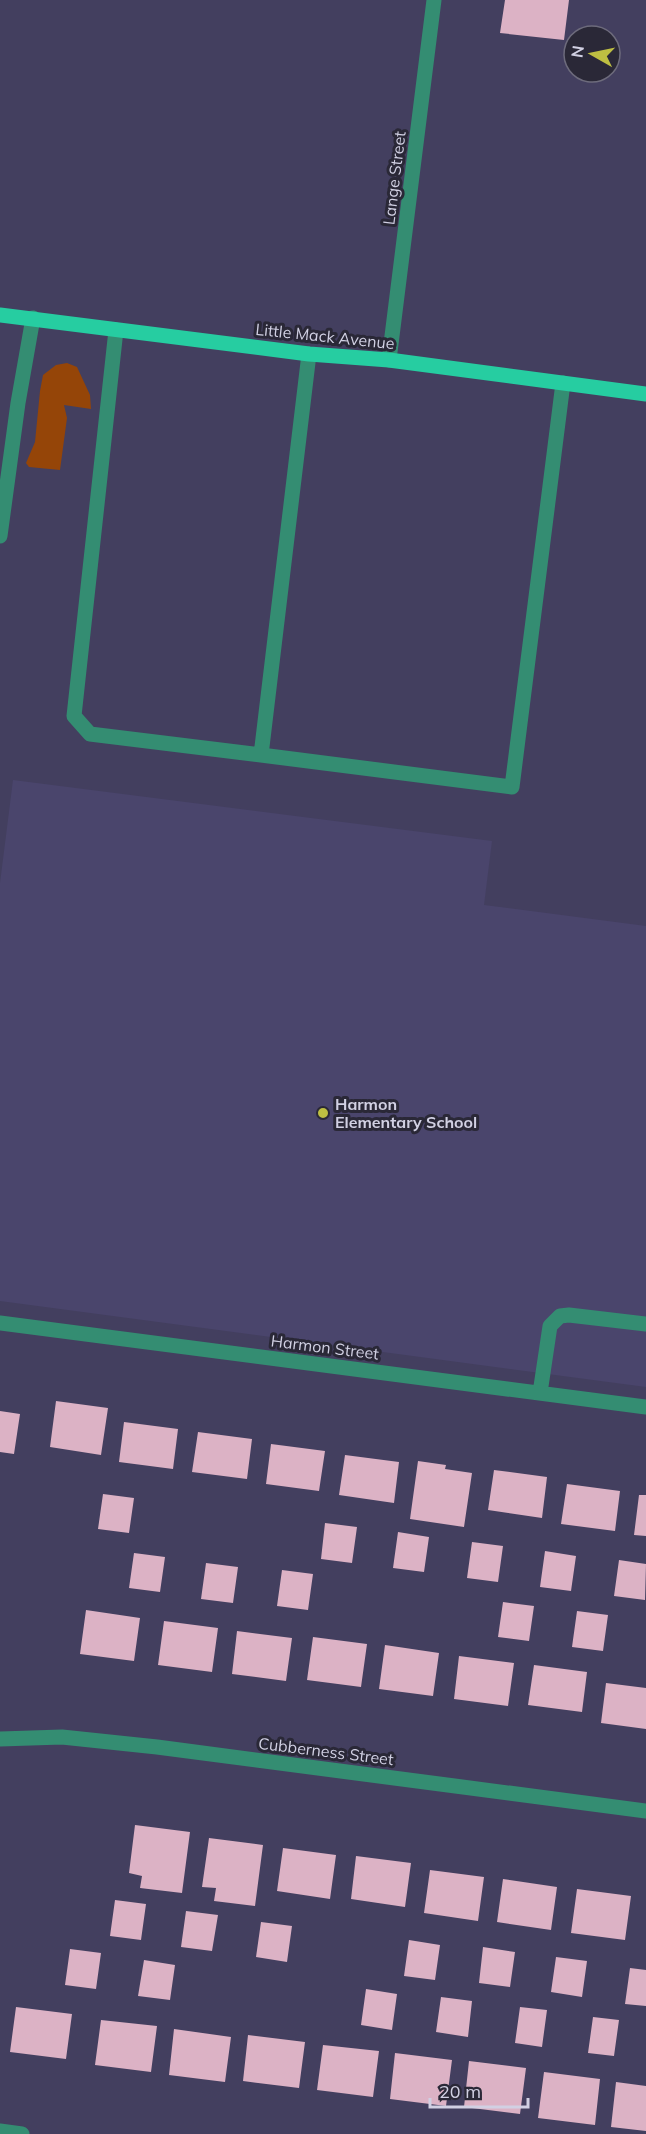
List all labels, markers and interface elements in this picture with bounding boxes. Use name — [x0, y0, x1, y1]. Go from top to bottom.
north arrow — [562, 24, 622, 84]
text: N — [566, 44, 588, 59]
street label: Lange Street — [378, 130, 410, 226]
street label: Little Mack Avenue — [255, 319, 395, 353]
place label: Harmon Elementary School — [335, 1094, 477, 1132]
marker: Harmon Elementary School — [316, 1106, 330, 1120]
street label: Harmon Street — [270, 1330, 381, 1364]
street label: Cubberness Street — [257, 1733, 395, 1769]
scale bar — [430, 2071, 528, 2109]
text: 20 m — [439, 2080, 481, 2103]

